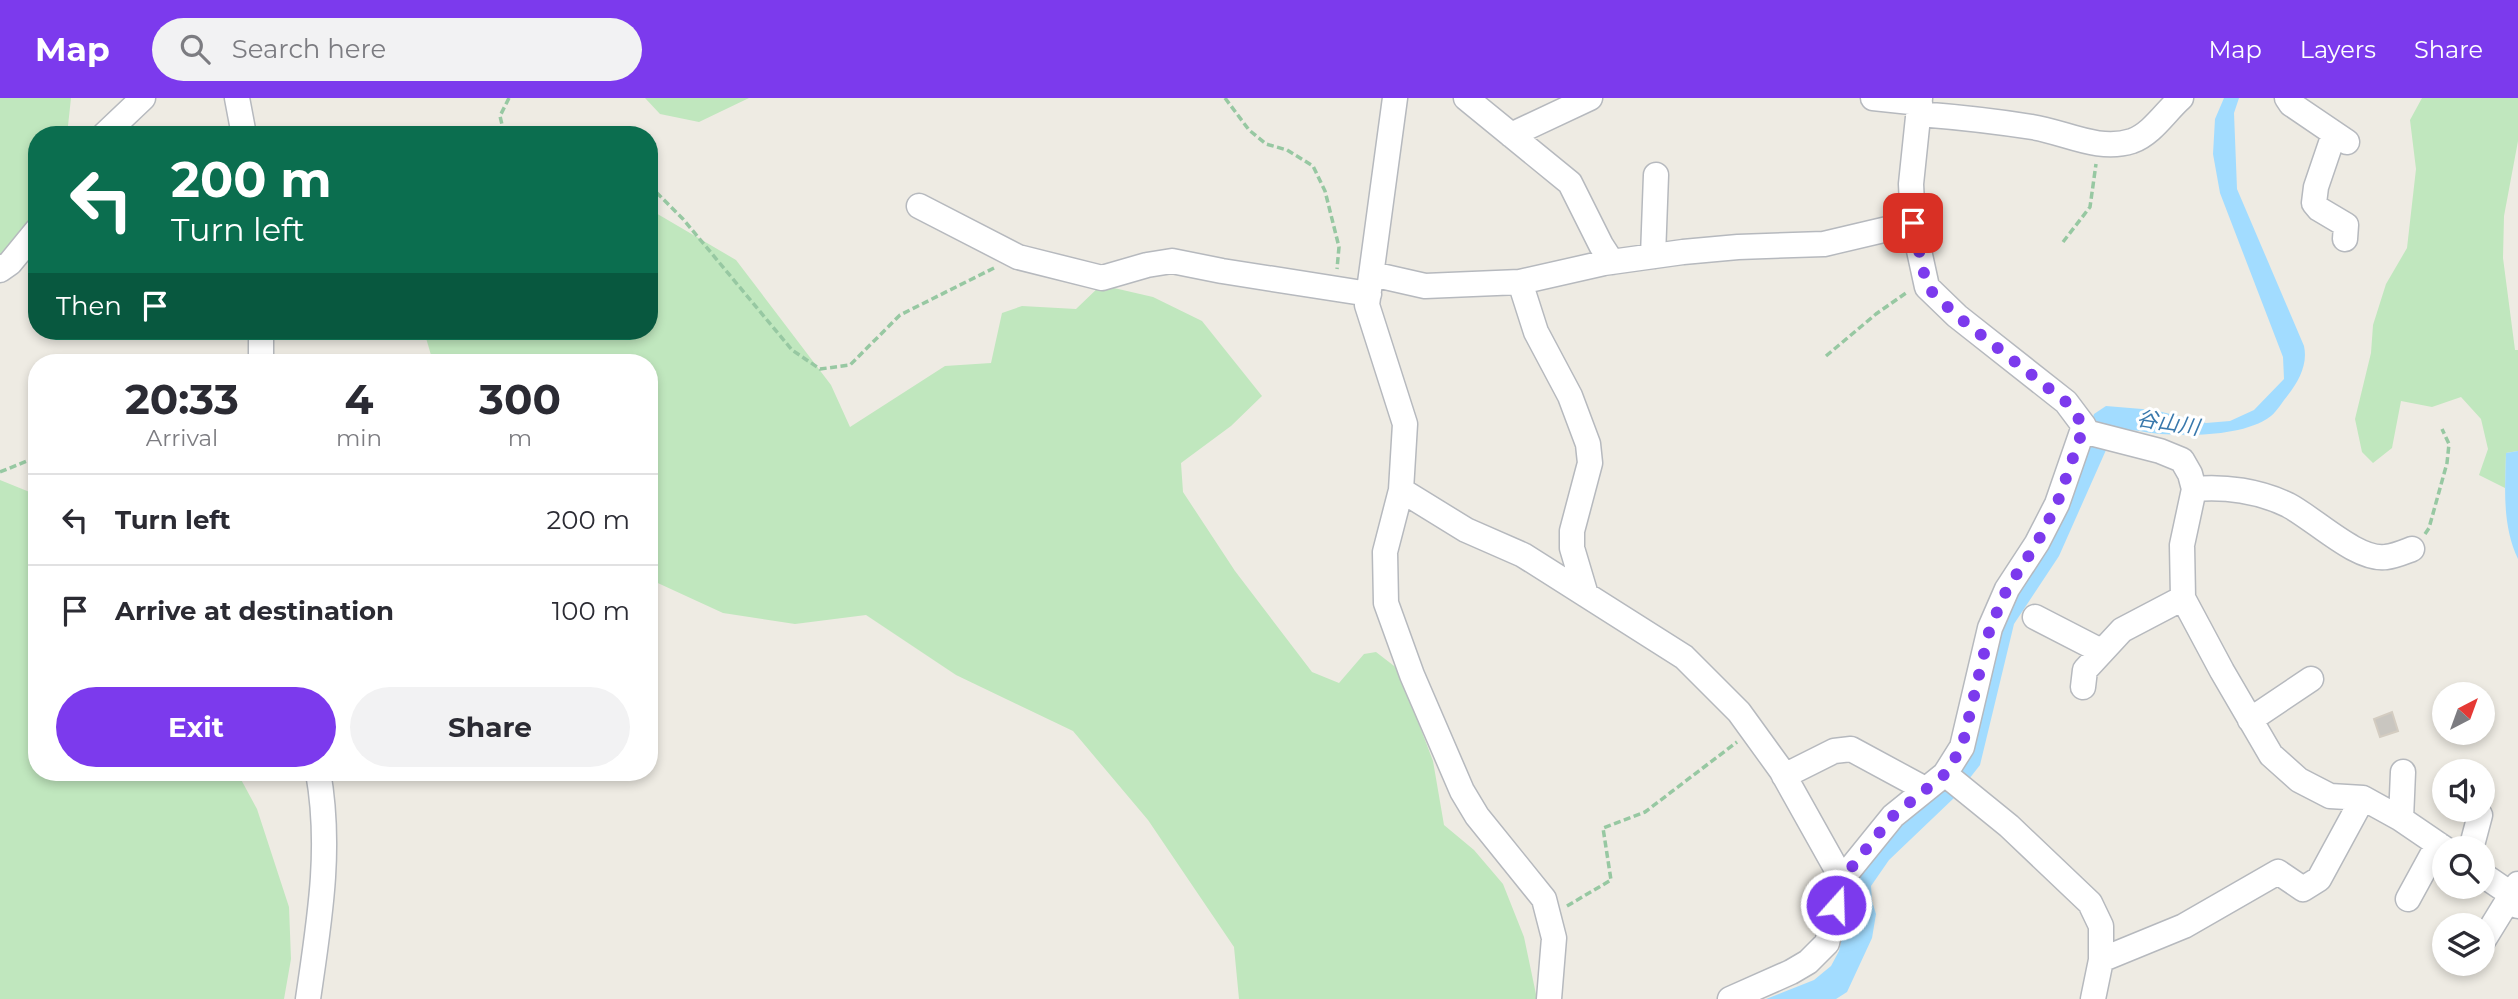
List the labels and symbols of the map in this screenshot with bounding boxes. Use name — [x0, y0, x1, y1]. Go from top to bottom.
pin — [1883, 193, 1943, 253]
water label: 谷山川 — [2135, 405, 2203, 440]
north arrow — [2432, 682, 2496, 746]
position arrow — [1799, 868, 1873, 942]

